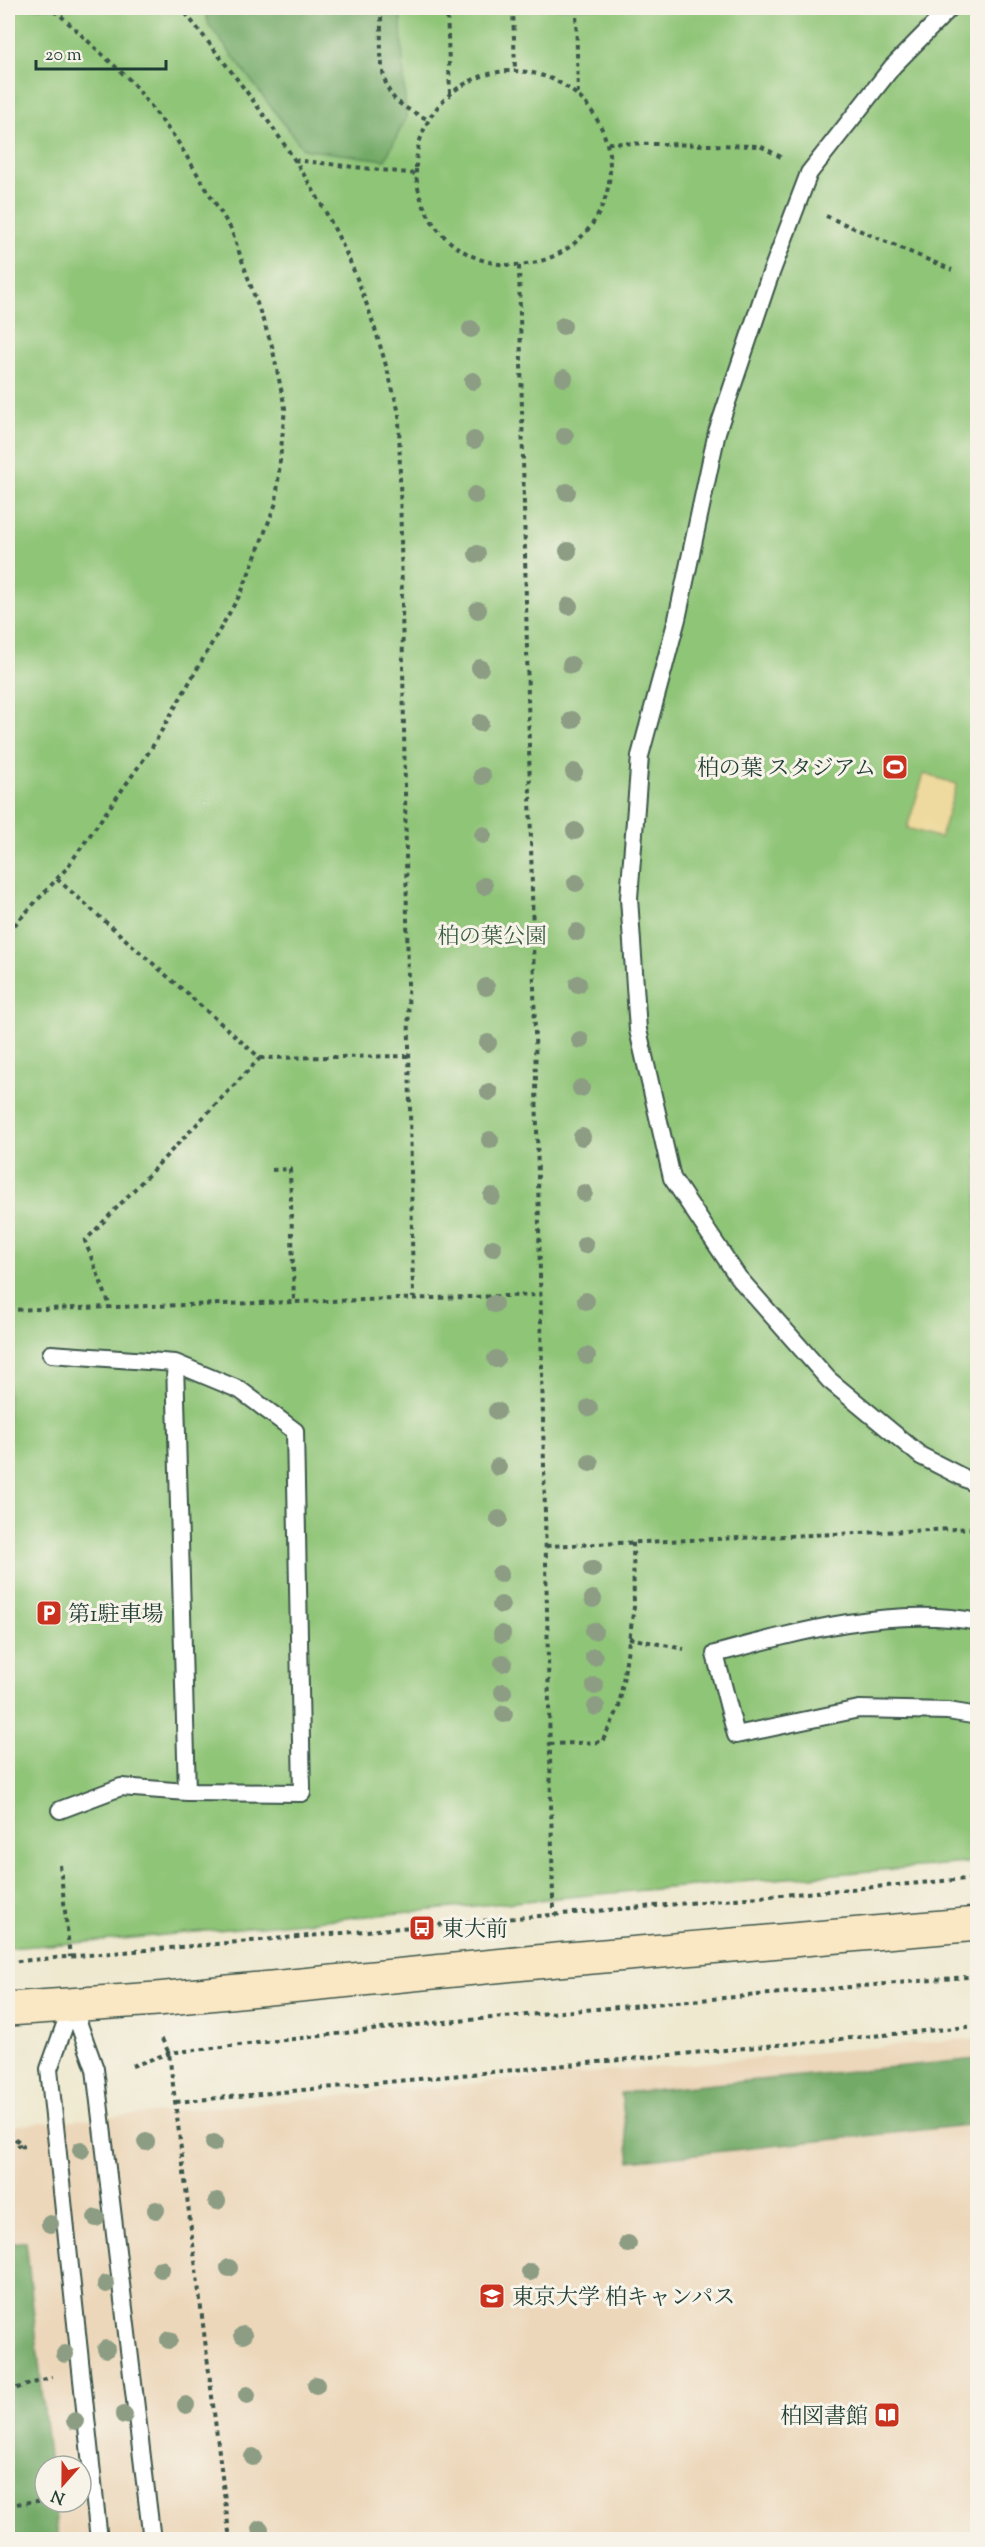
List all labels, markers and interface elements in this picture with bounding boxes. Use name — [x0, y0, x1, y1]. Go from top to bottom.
scale bar — [36, 33, 166, 71]
text: 20 m — [45, 43, 82, 69]
sports icon: 柏の葉 スタジアム — [880, 752, 910, 782]
place label: 柏の葉 スタジアム — [697, 754, 876, 786]
park label: 柏の葉公園 — [437, 922, 547, 954]
parking icon: 第1駐車場 — [34, 1598, 64, 1628]
place label: 第1駐車場 — [68, 1600, 163, 1632]
bus stop icon: 東大前 — [407, 1913, 437, 1943]
place label: 東大前 — [442, 1915, 508, 1947]
school or university icon: 東京大学 柏キャンパス — [477, 2281, 507, 2311]
place label: 東京大学 柏キャンパス — [512, 2283, 735, 2315]
library icon: 柏図書館 — [872, 2400, 902, 2430]
place label: 柏図書館 — [780, 2402, 868, 2434]
north arrow — [33, 2454, 93, 2514]
text: N — [48, 2483, 69, 2509]

